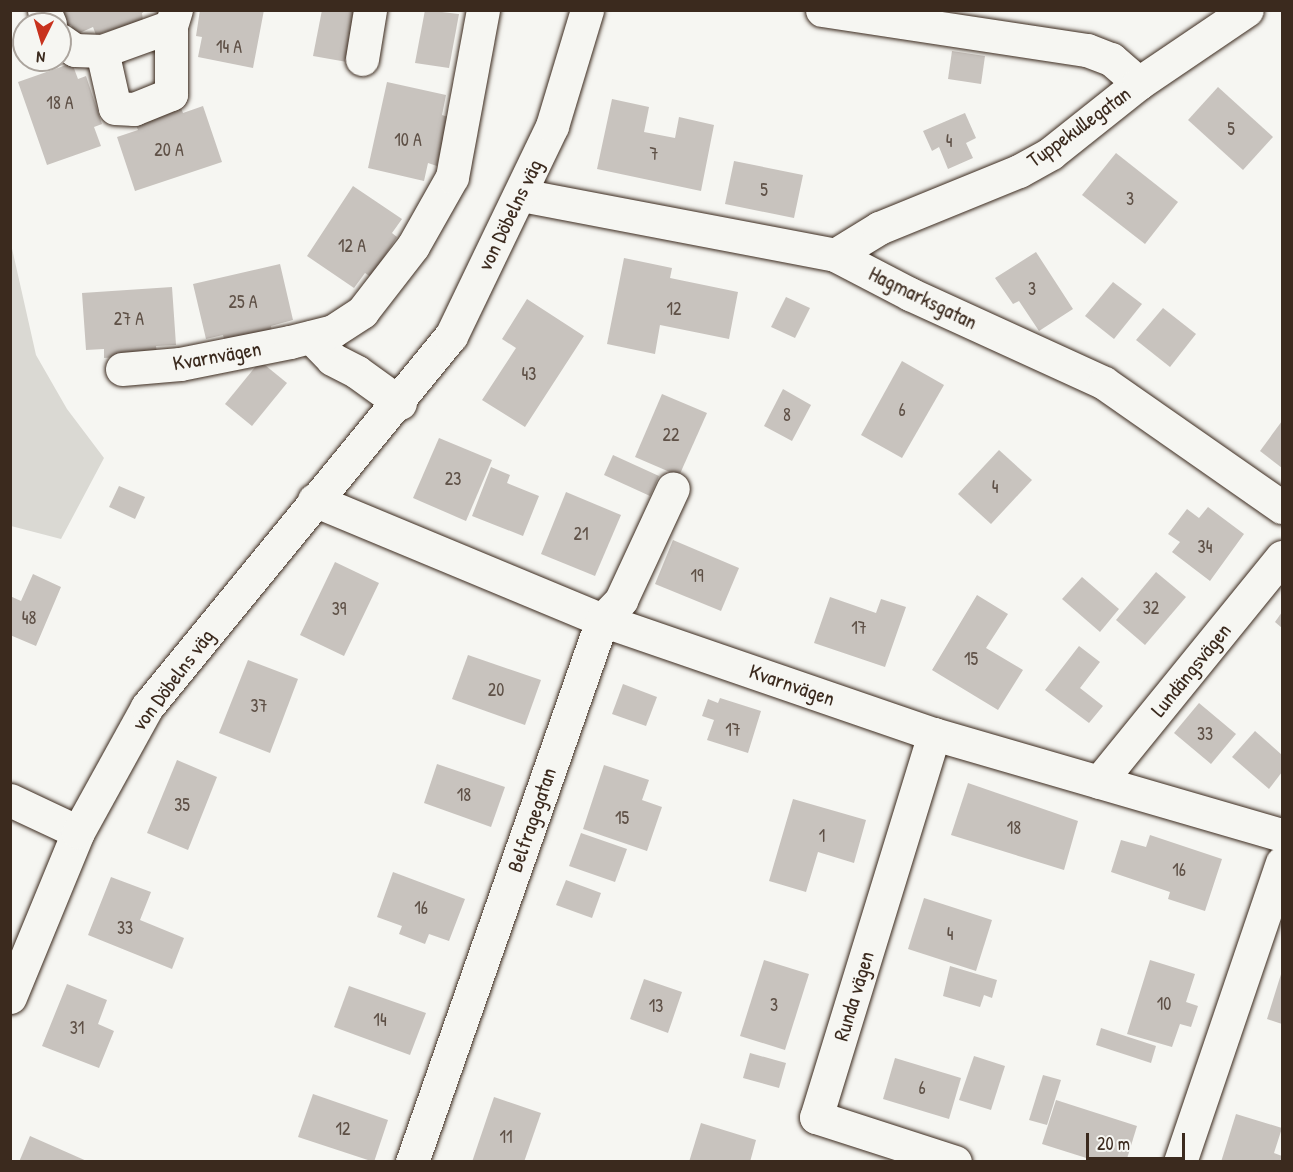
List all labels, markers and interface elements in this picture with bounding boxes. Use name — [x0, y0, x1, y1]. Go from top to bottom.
north arrow — [12, 12, 72, 72]
house number: 14 A — [216, 36, 242, 58]
text: N — [35, 47, 46, 69]
street label: Tuppekullegatan — [1022, 81, 1136, 173]
house number: 18 A — [46, 92, 74, 114]
house number: 5 — [1227, 118, 1235, 140]
house number: 10 A — [394, 129, 422, 151]
house number: 4 — [946, 130, 952, 152]
house number: 20 A — [154, 139, 184, 161]
house number: 7 — [650, 143, 658, 165]
street label: von Döbelns väg — [472, 155, 548, 275]
house number: 5 — [760, 179, 768, 201]
house number: 3 — [1126, 188, 1134, 210]
house number: 12 A — [338, 235, 366, 257]
street label: Hagmarksgatan — [865, 261, 981, 335]
house number: 3 — [1028, 278, 1036, 300]
house number: 25 A — [229, 291, 257, 313]
house number: 12 — [667, 298, 681, 320]
house number: 27 A — [114, 308, 144, 330]
street label: Kvarnvägen — [171, 336, 263, 376]
house number: 43 — [522, 363, 536, 385]
house number: 6 — [898, 399, 906, 421]
house number: 8 — [783, 404, 791, 426]
house number: 22 — [663, 424, 679, 446]
house number: 23 — [445, 468, 461, 490]
house number: 4 — [992, 476, 998, 498]
house number: 21 — [574, 523, 588, 545]
house number: 34 — [1198, 536, 1212, 558]
house number: 19 — [690, 565, 704, 587]
house number: 32 — [1143, 597, 1159, 619]
house number: 39 — [332, 598, 346, 620]
house number: 48 — [22, 607, 36, 629]
house number: 17 — [851, 617, 867, 639]
street label: Lundängsvägen — [1146, 618, 1236, 722]
street label: von Döbelns väg — [127, 624, 219, 736]
house number: 15 — [964, 648, 978, 670]
street label: Kvarnvägen — [746, 659, 838, 711]
house number: 20 — [488, 679, 504, 701]
house number: 37 — [251, 695, 267, 717]
house number: 17 — [725, 719, 741, 741]
house number: 33 — [1197, 723, 1213, 745]
street label: Belfragegatan — [502, 765, 562, 875]
house number: 18 — [457, 784, 471, 806]
house number: 35 — [174, 794, 190, 816]
house number: 15 — [615, 807, 629, 829]
house number: 18 — [1007, 817, 1021, 839]
house number: 1 — [819, 825, 825, 847]
house number: 16 — [1172, 859, 1186, 881]
house number: 16 — [414, 897, 428, 919]
house number: 33 — [117, 917, 133, 939]
house number: 4 — [947, 923, 953, 945]
street label: Runda vägen — [828, 948, 880, 1044]
house number: 10 — [1157, 993, 1171, 1015]
house number: 3 — [770, 994, 778, 1016]
house number: 13 — [649, 995, 663, 1017]
house number: 14 — [373, 1009, 387, 1031]
house number: 31 — [70, 1017, 84, 1039]
house number: 6 — [918, 1077, 926, 1099]
house number: 12 — [336, 1118, 350, 1140]
scale bar — [1089, 1121, 1188, 1159]
house number: 11 — [499, 1126, 513, 1148]
text: 20 m — [1097, 1131, 1130, 1156]

